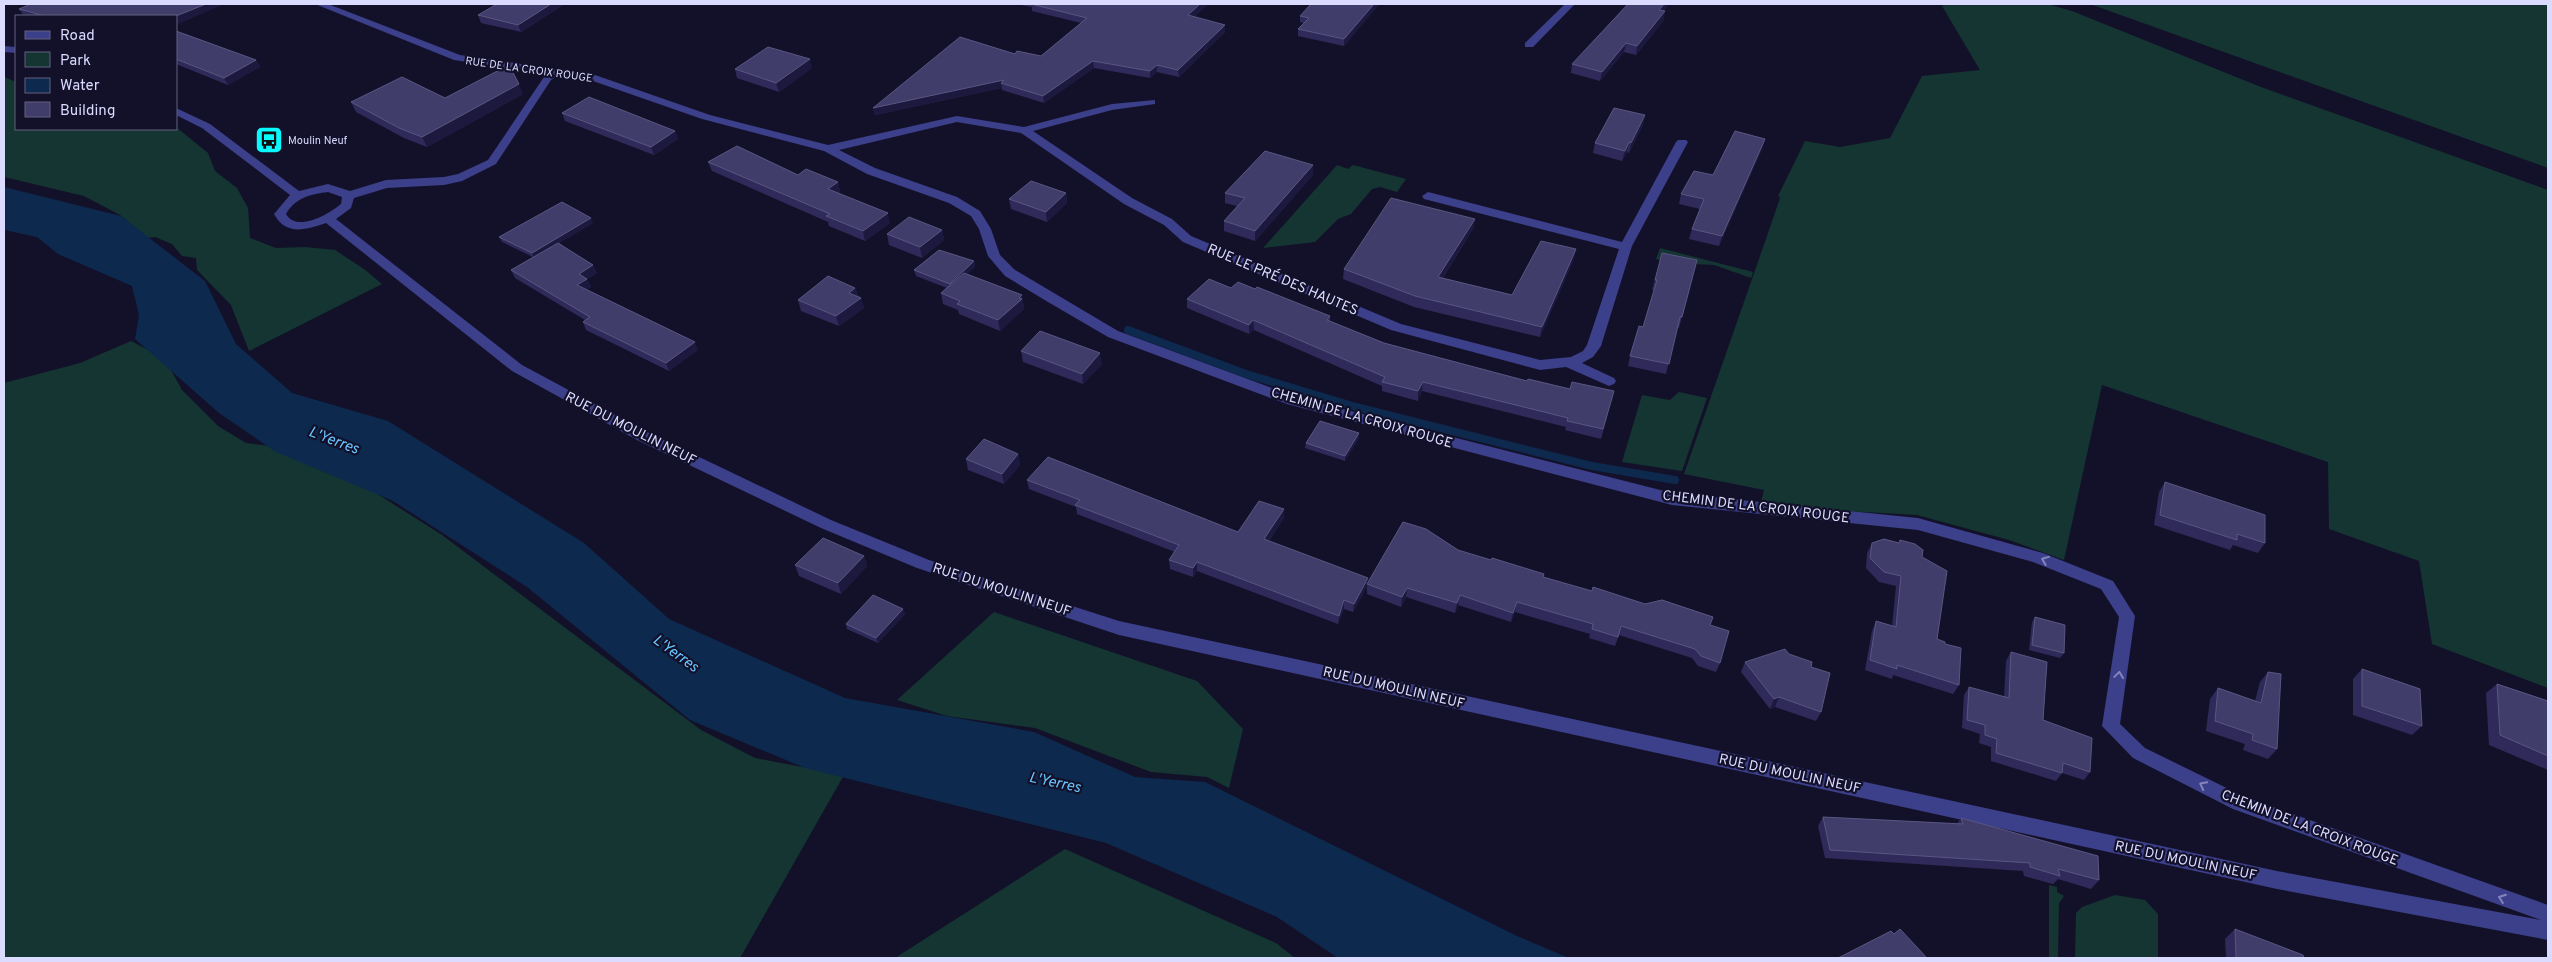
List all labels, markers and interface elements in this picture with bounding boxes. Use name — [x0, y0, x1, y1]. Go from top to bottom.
legend — [15, 15, 178, 130]
text: Road — [60, 27, 95, 46]
text: Park — [60, 52, 91, 71]
street label: RUE DE LA CROIX ROUGE — [464, 54, 593, 86]
text: Water — [60, 77, 100, 96]
text: Building — [60, 102, 115, 121]
bus stop icon: Moulin Neuf — [254, 125, 284, 155]
place label: Moulin Neuf — [288, 134, 348, 148]
street label: RUE LE PRÉ DES HAUTES — [1204, 240, 1361, 320]
street label: CHEMIN DE LA CROIX ROUGE — [1269, 384, 1454, 453]
street label: RUE DU MOULIN NEUF — [562, 389, 699, 470]
water label: L'Yerres — [306, 423, 362, 460]
street label: CHEMIN DE LA CROIX ROUGE — [1661, 488, 1850, 527]
one-way arrow — [2041, 556, 2050, 566]
street label: RUE DU MOULIN NEUF — [930, 560, 1073, 621]
water label: L'Yerres — [648, 631, 702, 677]
street label: RUE DU MOULIN NEUF — [1321, 664, 1466, 713]
one-way arrow — [2113, 670, 2123, 679]
street label: RUE DU MOULIN NEUF — [1717, 751, 1862, 798]
water label: L'Yerres — [1027, 769, 1082, 798]
one-way arrow — [2199, 781, 2208, 791]
street label: CHEMIN DE LA CROIX ROUGE — [2219, 787, 2400, 870]
street label: RUE DU MOULIN NEUF — [2113, 838, 2258, 885]
one-way arrow — [2499, 894, 2507, 904]

